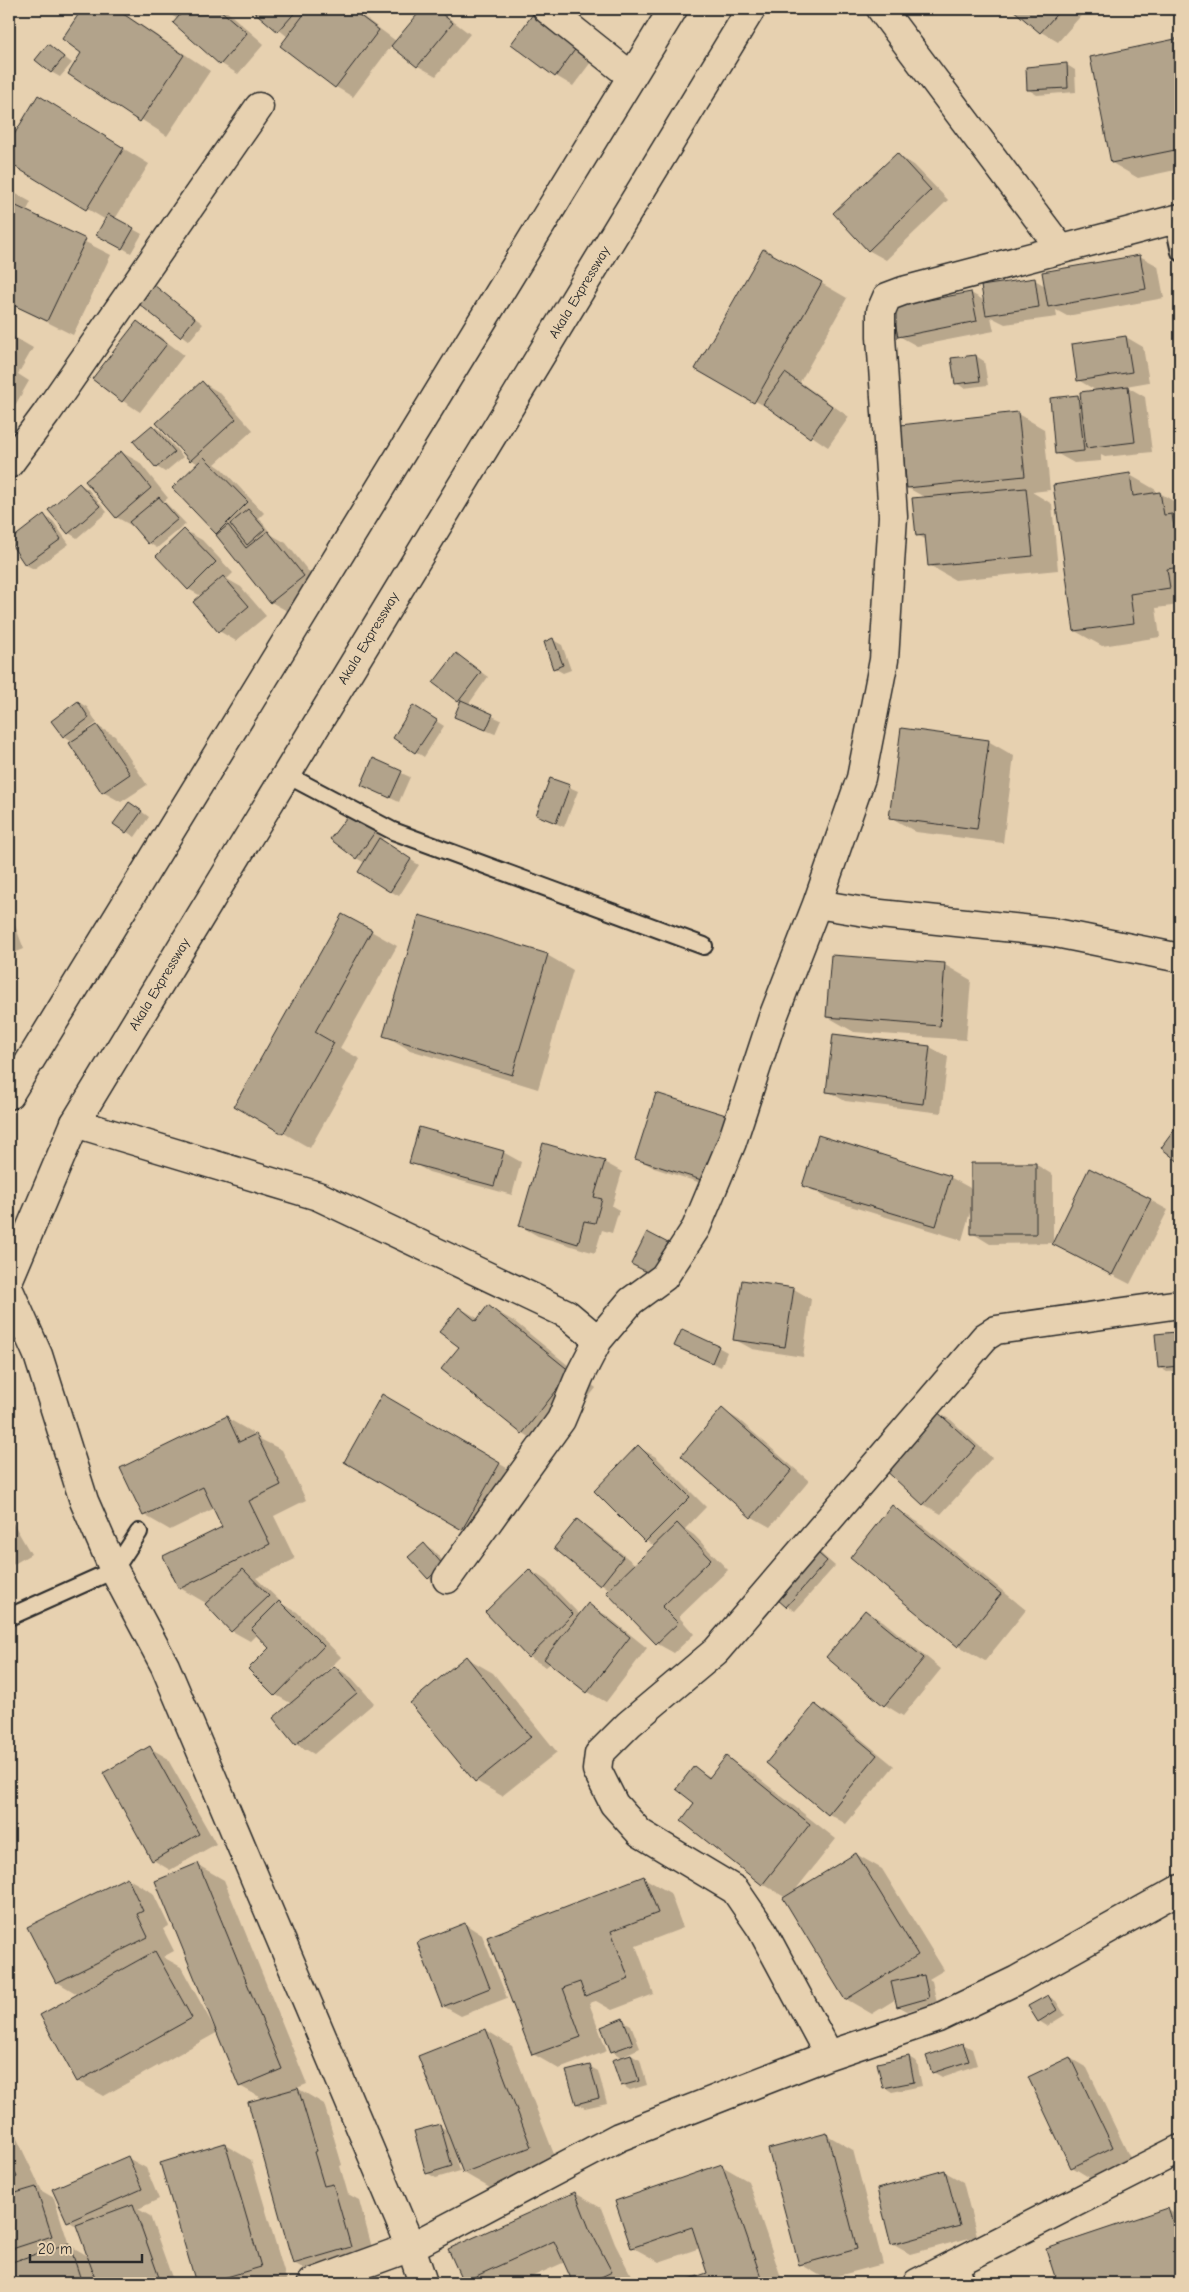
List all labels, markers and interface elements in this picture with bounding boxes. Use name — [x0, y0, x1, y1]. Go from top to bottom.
street label: Akala Expressway — [545, 242, 614, 342]
street label: Akala Expressway — [334, 588, 403, 688]
street label: Akala Expressway — [125, 934, 194, 1034]
scale bar — [30, 2232, 142, 2264]
text: 20 m — [38, 2240, 72, 2258]

